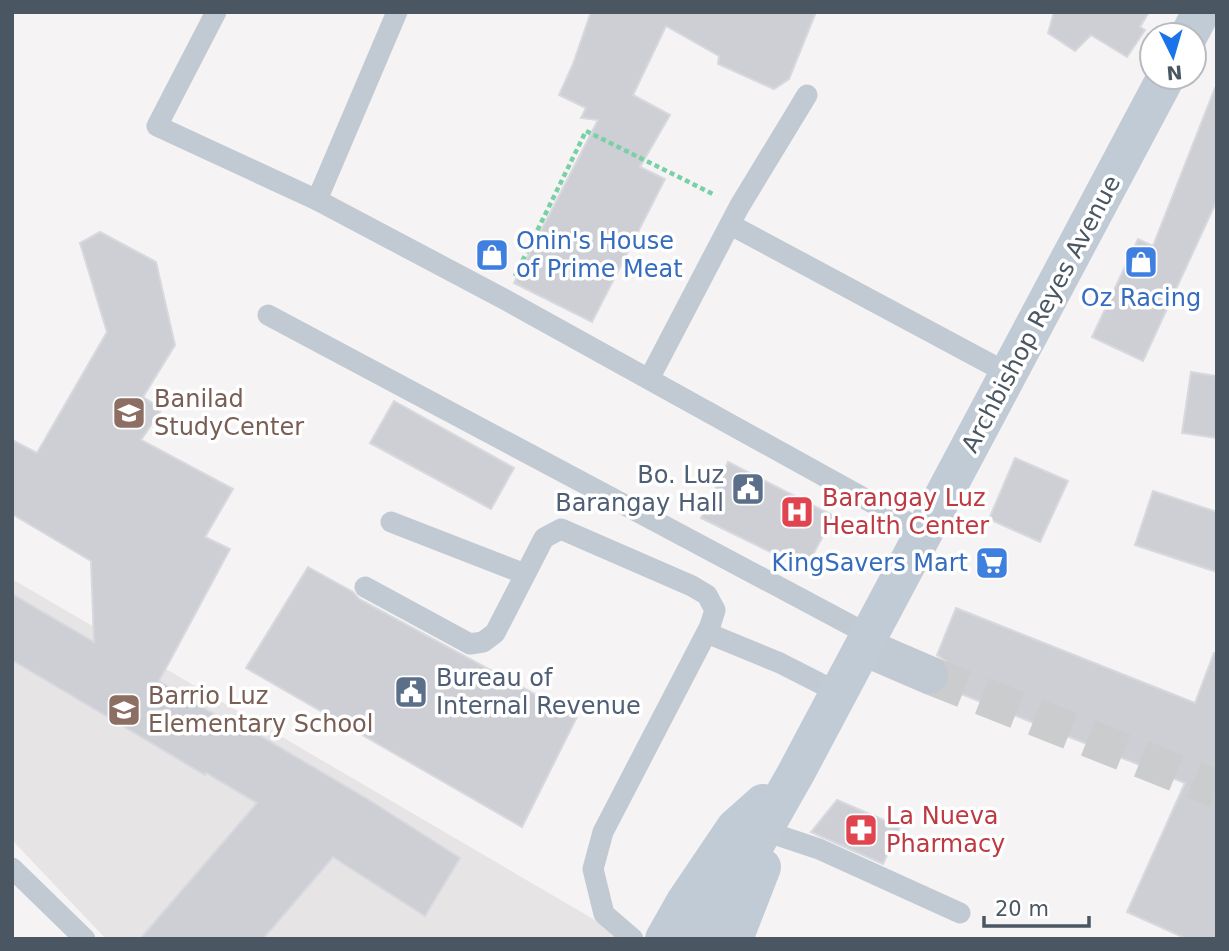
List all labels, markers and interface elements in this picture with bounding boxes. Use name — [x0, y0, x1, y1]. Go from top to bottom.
north arrow — [1138, 21, 1208, 91]
text: N — [1166, 61, 1183, 85]
street label: Archbishop Reyes Avenue — [956, 171, 1126, 457]
place label: Onin's House of Prime Meat — [516, 227, 683, 283]
shop icon: Onin's House of Prime Meat — [473, 236, 511, 274]
shop icon: Oz Racing — [1122, 243, 1160, 281]
place label: Oz Racing — [1081, 284, 1201, 312]
place label: Banilad StudyCenter — [154, 385, 304, 441]
school or university icon: Banilad StudyCenter — [110, 394, 148, 432]
place label: Bo. Luz Barangay Hall — [555, 461, 724, 517]
public building icon: Bo. Luz Barangay Hall — [729, 470, 767, 508]
place label: Barangay Luz Health Center — [822, 484, 989, 540]
hospital icon: Barangay Luz Health Center — [778, 493, 816, 531]
supermarket icon: KingSavers Mart — [973, 544, 1011, 582]
place label: KingSavers Mart — [772, 549, 968, 577]
place label: Bureau of Internal Revenue — [436, 664, 641, 720]
public building icon: Bureau of Internal Revenue — [392, 673, 430, 711]
place label: Barrio Luz Elementary School — [148, 682, 373, 738]
school or university icon: Barrio Luz Elementary School — [105, 691, 143, 729]
place label: La Nueva Pharmacy — [886, 802, 1005, 858]
pharmacy icon: La Nueva Pharmacy — [842, 811, 880, 849]
scale bar — [984, 884, 1089, 928]
text: 20 m — [995, 897, 1049, 921]

